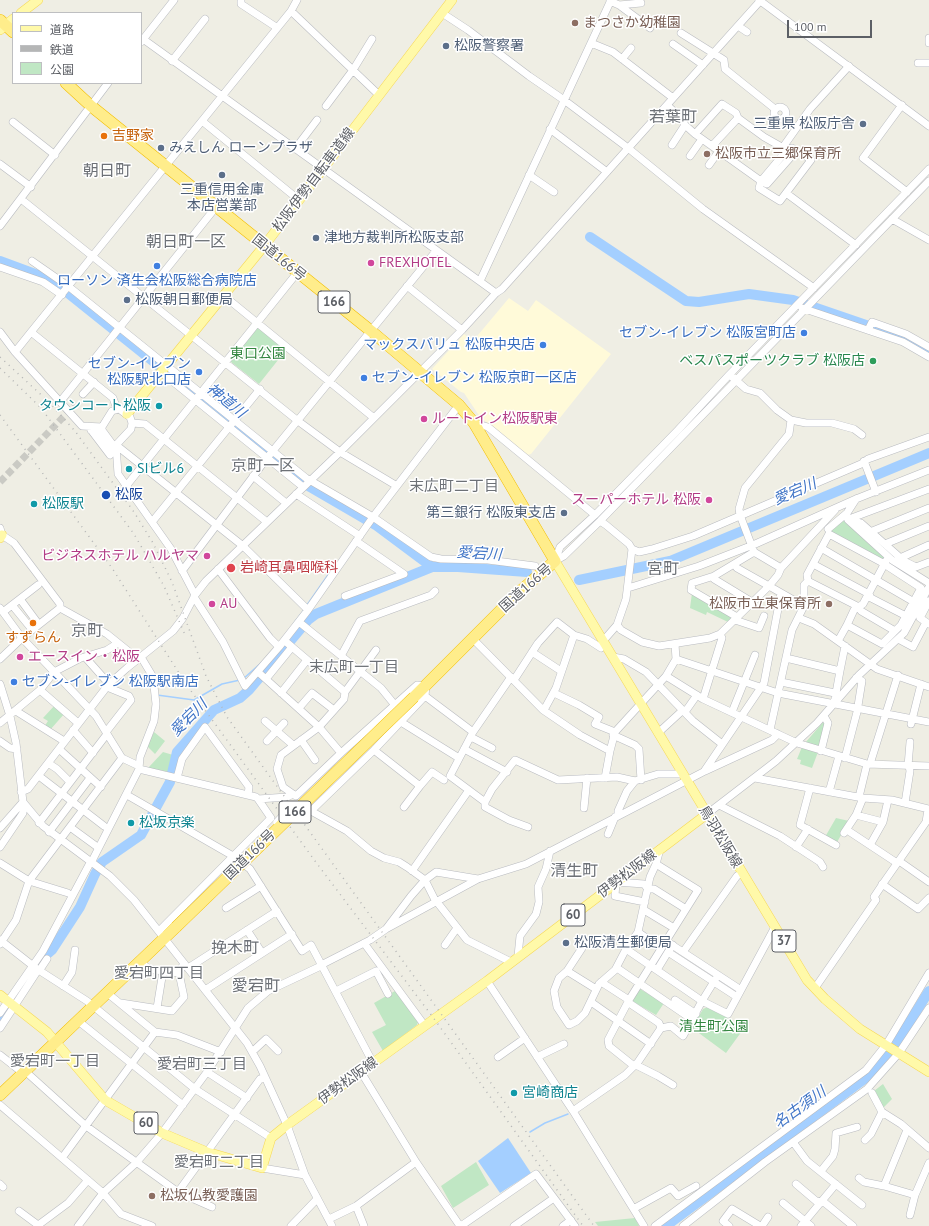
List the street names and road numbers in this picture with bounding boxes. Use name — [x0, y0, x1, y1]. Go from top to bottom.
street label: 松阪伊勢自転車道線 — [269, 125, 359, 235]
street label: 国道166号 — [248, 231, 310, 285]
road number: 166 — [318, 291, 350, 313]
street label: 国道166号 — [496, 560, 556, 616]
road number: 166 — [279, 801, 311, 823]
street label: 鳥羽松阪線 — [695, 803, 745, 871]
street label: 国道166号 — [221, 826, 279, 884]
street label: 伊勢松阪線 — [594, 846, 660, 902]
road number: 60 — [561, 904, 585, 926]
road number: 37 — [772, 930, 796, 952]
street label: 伊勢松阪線 — [315, 1054, 381, 1108]
road number: 60 — [134, 1112, 158, 1134]

